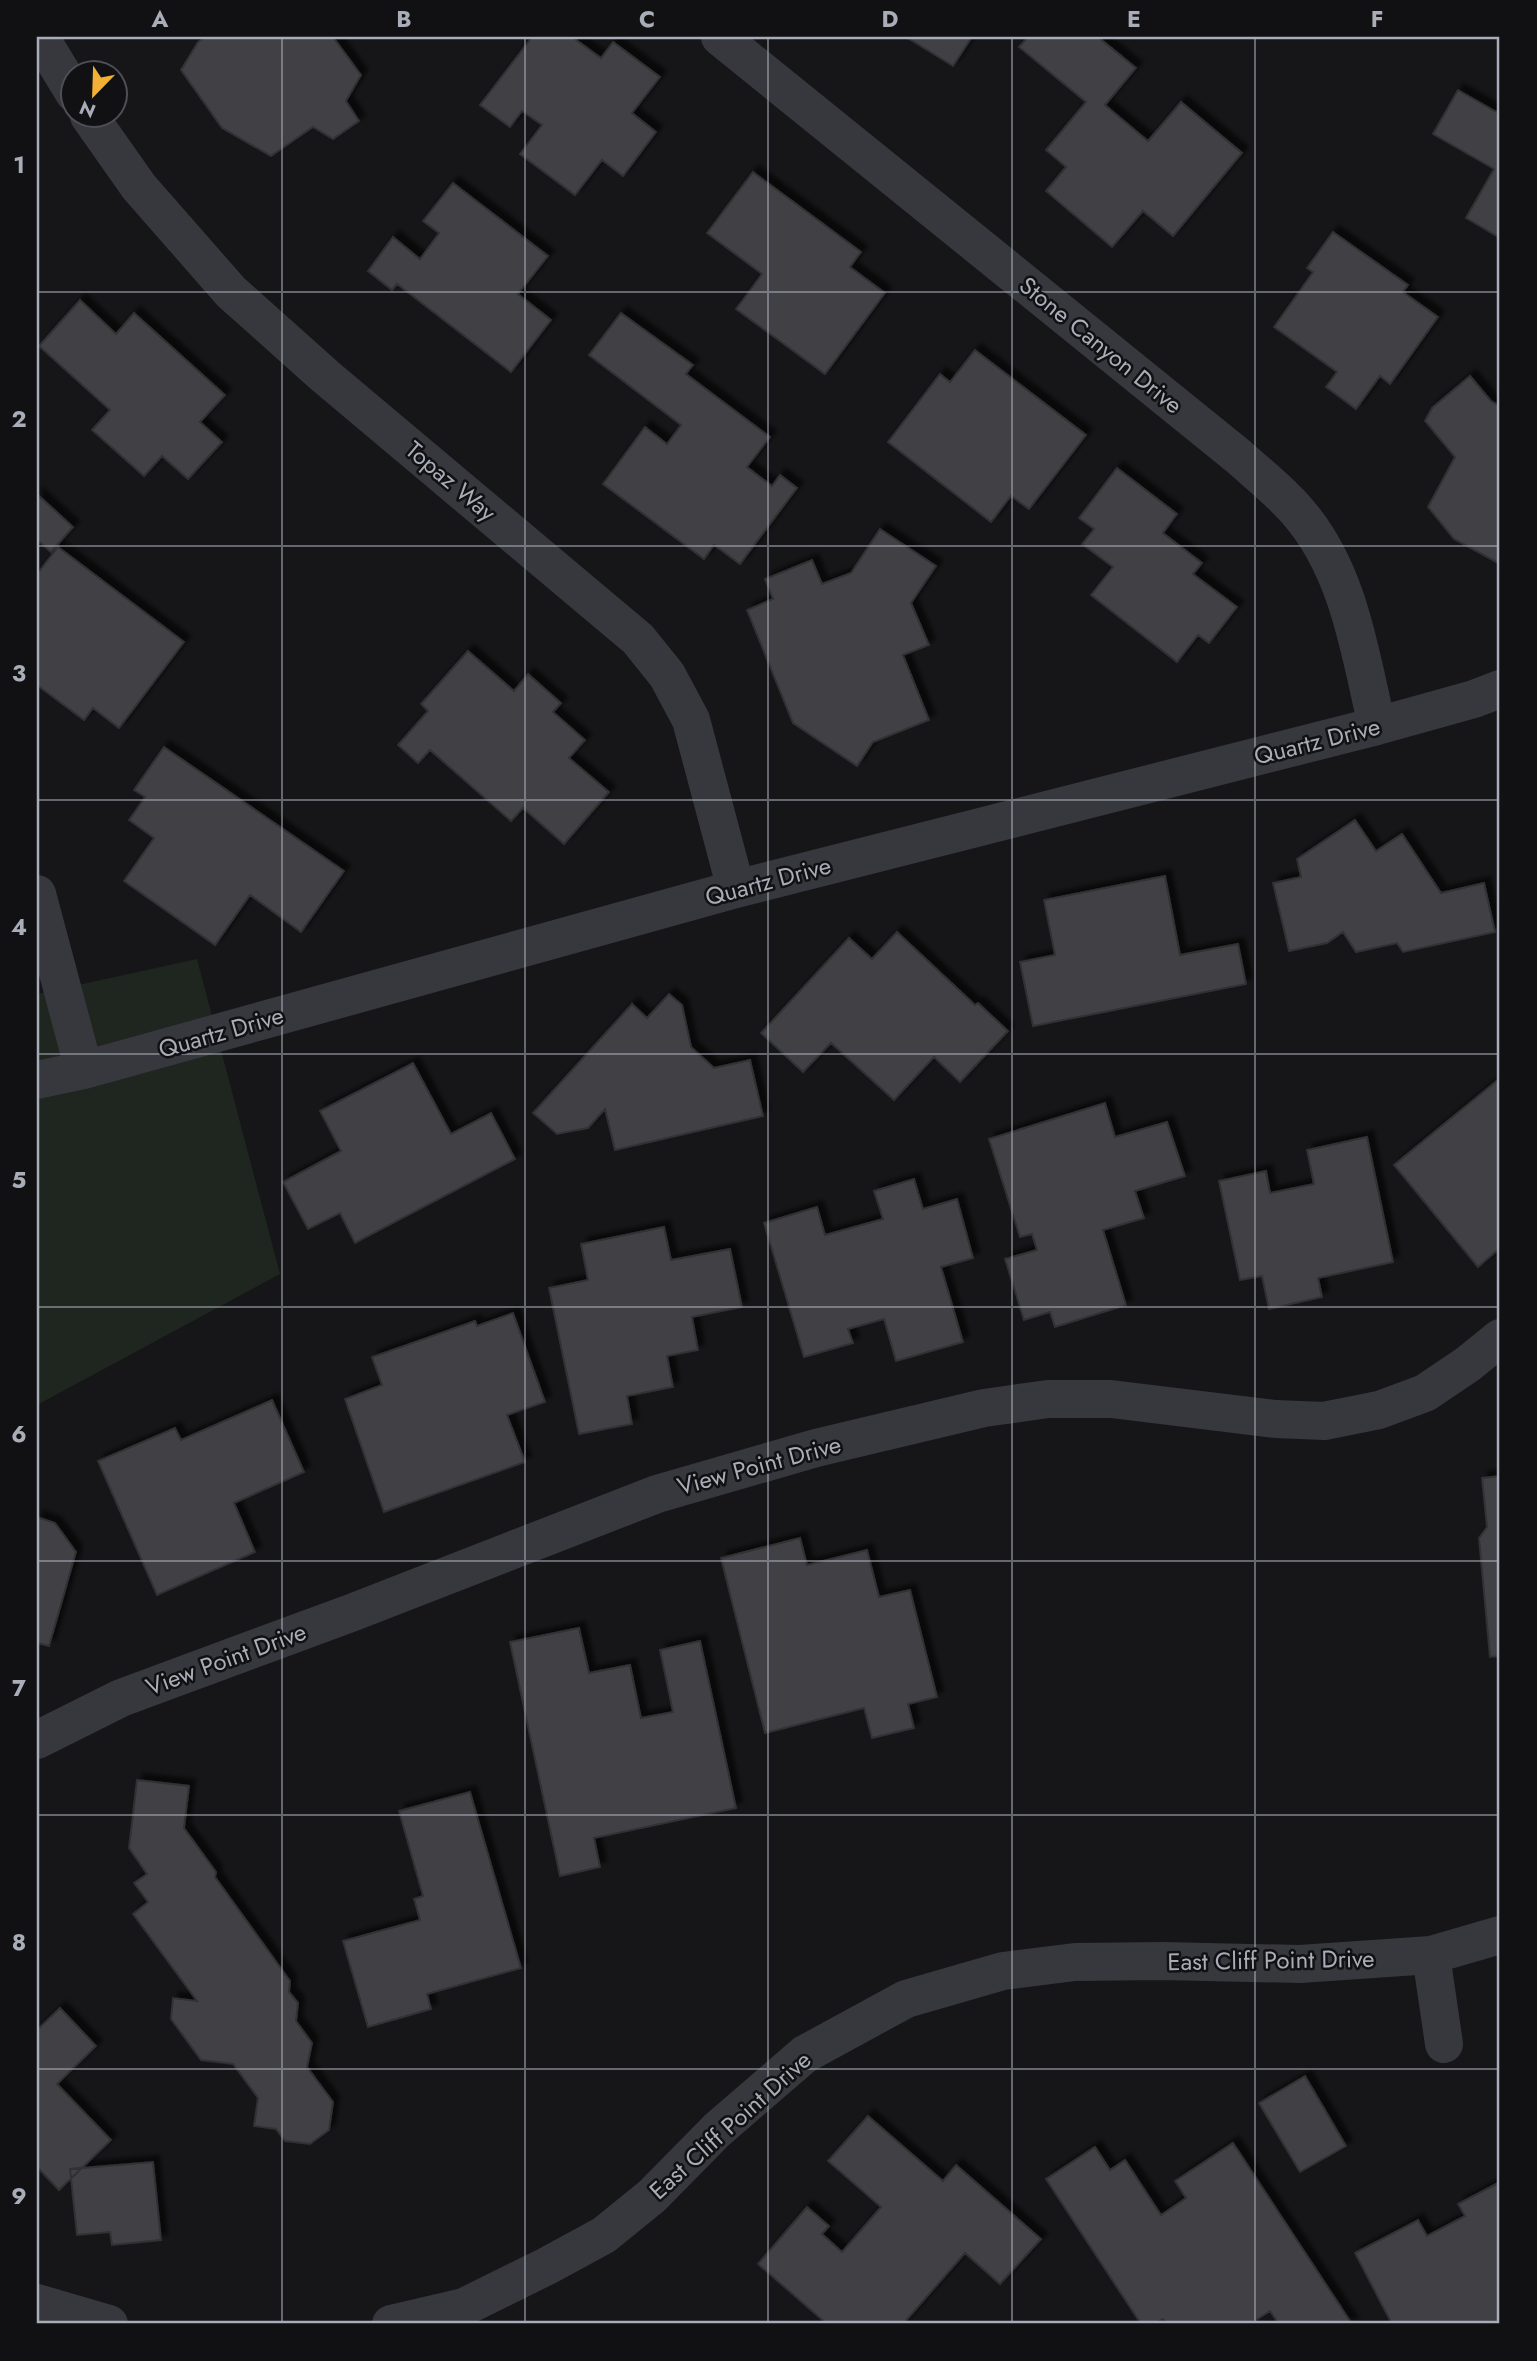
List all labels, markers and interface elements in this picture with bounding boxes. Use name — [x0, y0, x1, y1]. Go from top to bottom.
text: A — [151, 2, 169, 36]
text: B — [396, 2, 412, 36]
text: C — [639, 2, 655, 36]
text: D — [882, 2, 899, 36]
text: E — [1127, 2, 1141, 36]
text: F — [1371, 2, 1383, 36]
north arrow — [60, 60, 130, 130]
text: N — [75, 94, 100, 125]
text: 1 — [13, 148, 25, 182]
street label: Stone Canyon Drive — [1012, 268, 1190, 422]
text: 2 — [11, 402, 27, 436]
street label: Topaz Way — [398, 433, 504, 530]
text: 3 — [12, 656, 26, 690]
street label: Quartz Drive — [1250, 708, 1384, 774]
street label: Quartz Drive — [701, 847, 835, 915]
text: 4 — [11, 910, 27, 944]
street label: Quartz Drive — [154, 997, 288, 1067]
text: 5 — [12, 1163, 26, 1197]
text: 6 — [11, 1417, 27, 1451]
street label: View Point Drive — [673, 1426, 845, 1504]
street label: View Point Drive — [141, 1614, 311, 1704]
text: 7 — [12, 1671, 26, 1705]
text: 8 — [12, 1925, 26, 1959]
street label: East Cliff Point Drive — [1167, 1941, 1375, 1979]
street label: East Cliff Point Drive — [641, 2043, 819, 2207]
text: 9 — [11, 2179, 27, 2213]

